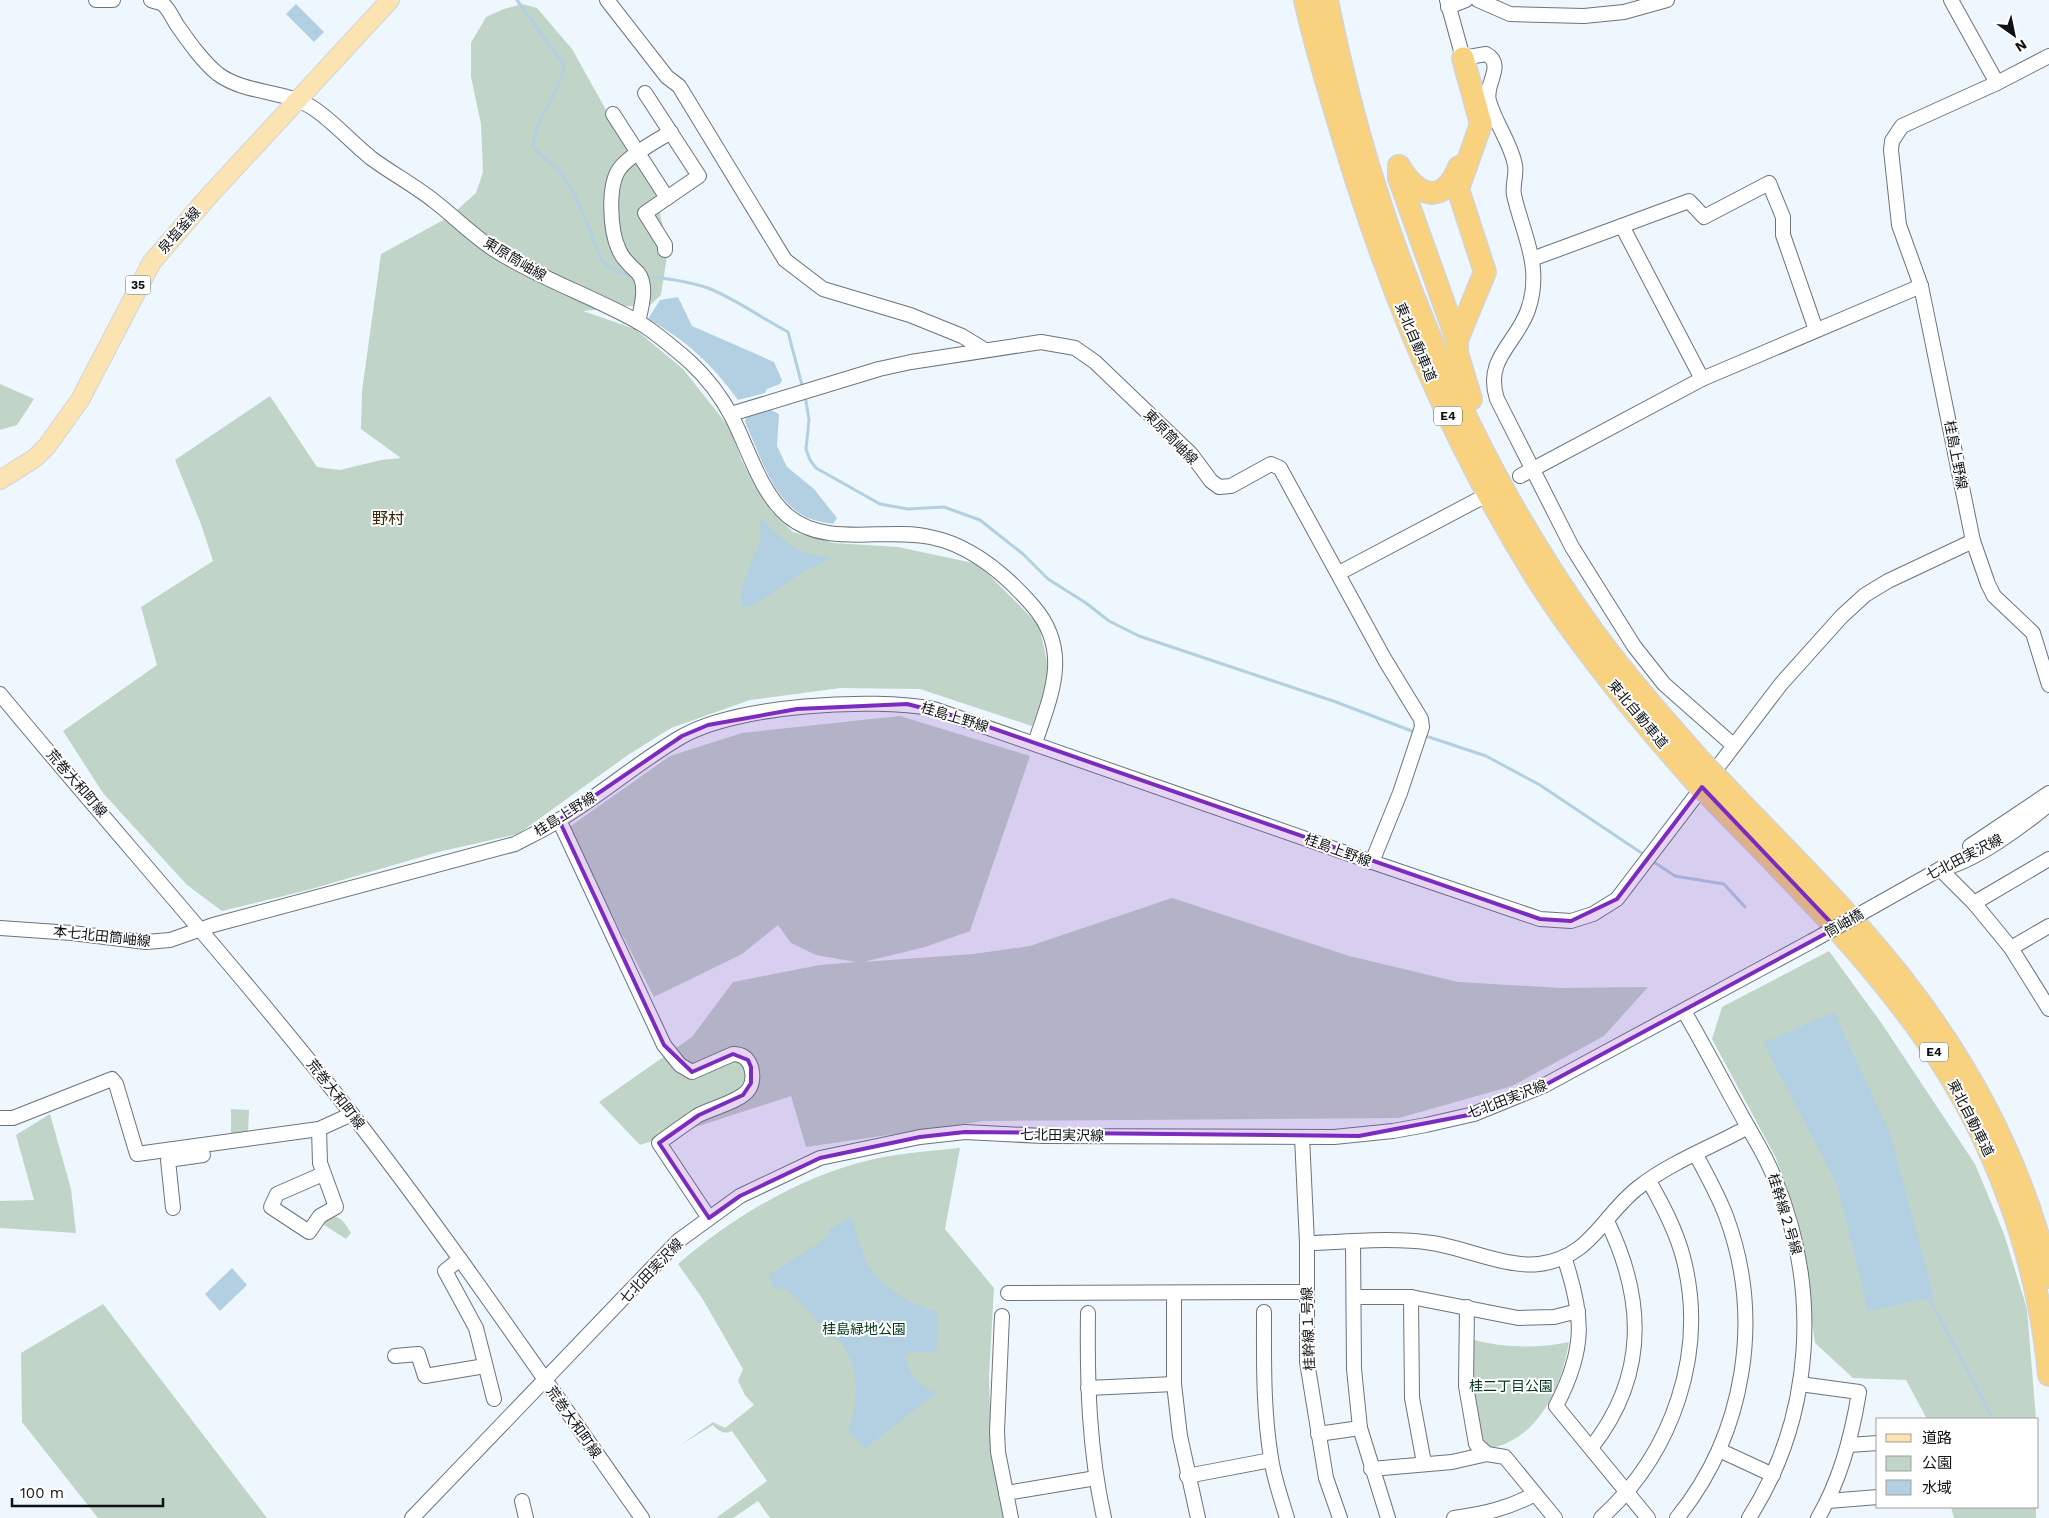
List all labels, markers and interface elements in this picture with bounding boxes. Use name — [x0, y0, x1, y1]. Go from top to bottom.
north arrow — [1989, 10, 2039, 60]
text: N — [2012, 36, 2030, 55]
street label: 泉塩釜線 — [155, 204, 203, 256]
street label: 東原筒岫線 — [481, 234, 549, 284]
road number: 35 — [126, 276, 150, 294]
street label: 東北自動車道 — [1392, 300, 1440, 384]
street label: 東原筒岫線 — [1141, 406, 1201, 468]
road number: E4 — [1434, 406, 1462, 426]
street label: 桂島上野線 — [1941, 419, 1971, 491]
district label: 野村 — [372, 509, 404, 528]
street label: 東北自動車道 — [1605, 677, 1671, 751]
street label: 桂島上野線 — [919, 699, 991, 735]
street label: 荒巻大和町線 — [43, 746, 111, 820]
street label: 桂島上野線 — [531, 789, 599, 839]
street label: 桂島上野線 — [1302, 831, 1374, 869]
street label: 七北田実沢線 — [1923, 831, 2005, 883]
street label: 筒岫橋 — [1822, 906, 1866, 940]
street label: 本七北田筒岫線 — [52, 923, 152, 949]
road number: E4 — [1920, 1042, 1948, 1062]
street label: 荒巻大和町線 — [304, 1056, 368, 1132]
street label: 七北田実沢線 — [1465, 1076, 1549, 1122]
street label: 東北自動車道 — [1945, 1077, 1997, 1159]
street label: 七北田実沢線 — [1020, 1126, 1104, 1144]
street label: 桂幹線２号線 — [1765, 1171, 1805, 1257]
street label: 七北田実沢線 — [616, 1235, 686, 1307]
street label: 桂幹線１号線 — [1299, 1287, 1317, 1371]
park label: 桂島緑地公園 — [822, 1321, 906, 1337]
park label: 桂二丁目公園 — [1469, 1378, 1553, 1394]
street label: 荒巻大和町線 — [543, 1383, 605, 1461]
legend — [1876, 1418, 2039, 1508]
text: 道路 — [1922, 1429, 1952, 1447]
text: 公園 — [1922, 1454, 1952, 1472]
scale bar — [12, 1476, 164, 1508]
text: 水域 — [1922, 1479, 1952, 1497]
text: 100 m — [20, 1484, 64, 1502]

